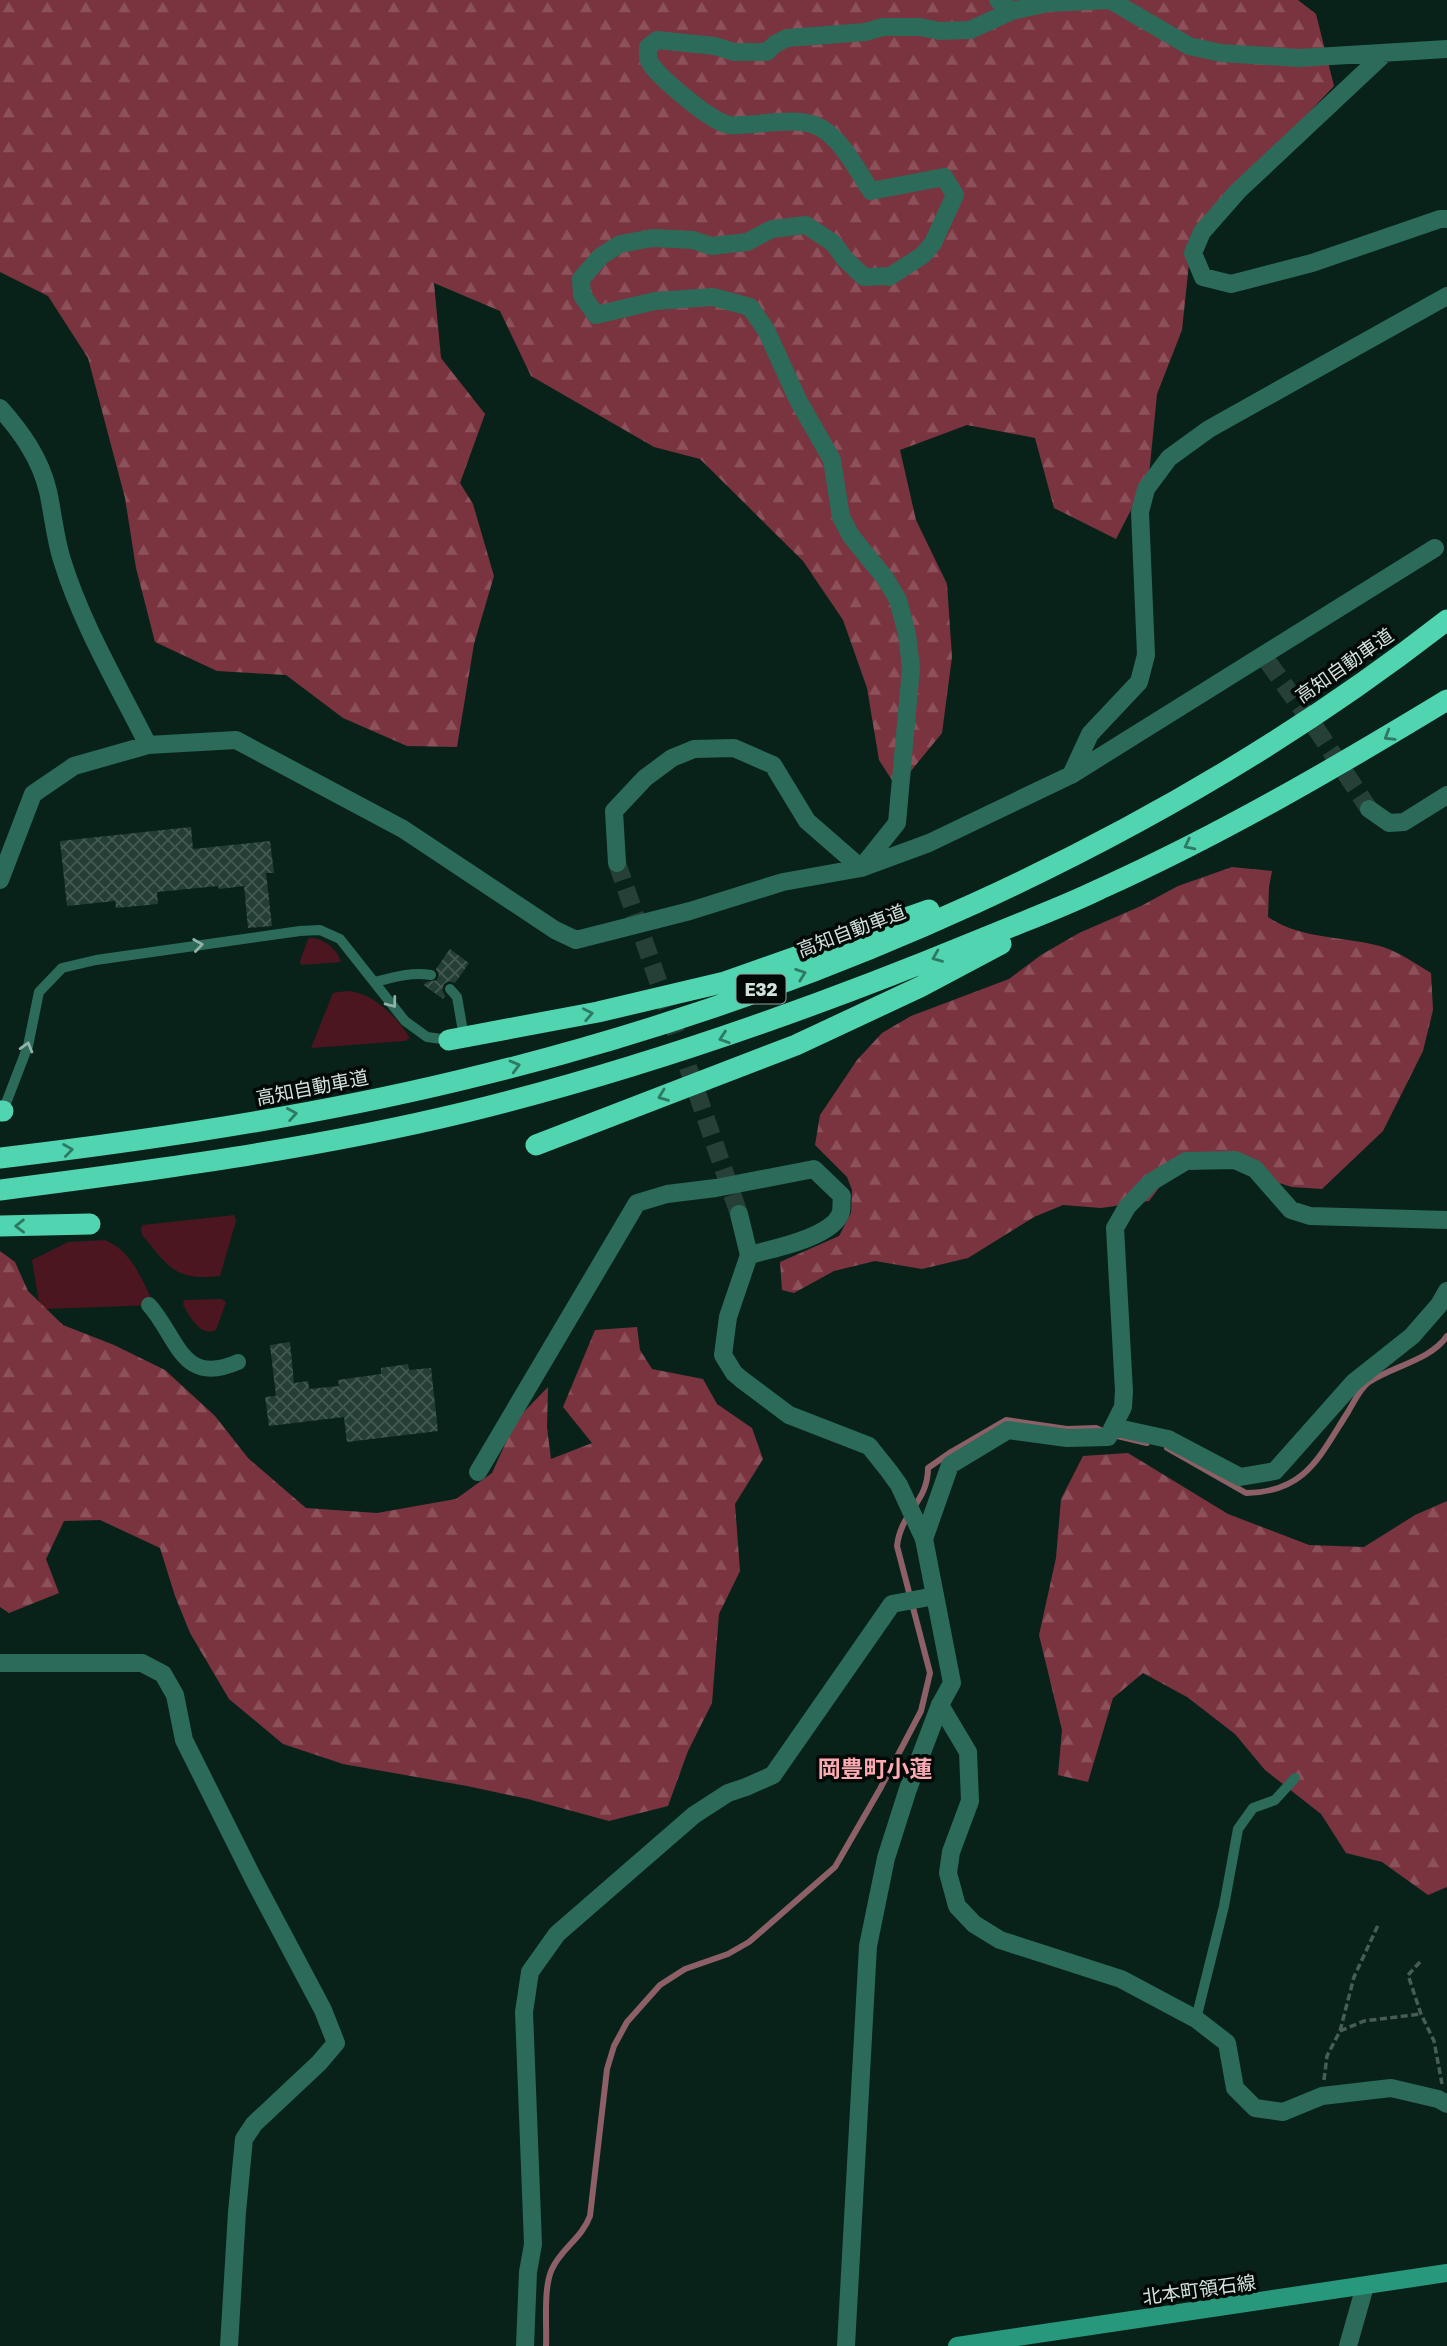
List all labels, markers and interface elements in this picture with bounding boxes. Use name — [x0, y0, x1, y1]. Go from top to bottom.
street label: 高知自動車道 — [1291, 623, 1397, 707]
one-way arrow — [1383, 727, 1396, 740]
one-way arrow — [1184, 836, 1196, 850]
street label: 高知自動車道 — [794, 899, 908, 961]
one-way arrow — [192, 938, 204, 953]
one-way arrow — [931, 949, 943, 963]
one-way arrow — [795, 969, 807, 983]
road number: E32 — [736, 974, 786, 1004]
one-way arrow — [383, 996, 396, 1008]
one-way arrow — [582, 1007, 594, 1022]
one-way arrow — [718, 1029, 730, 1044]
one-way arrow — [19, 1041, 34, 1053]
one-way arrow — [509, 1060, 521, 1074]
street label: 高知自動車道 — [254, 1065, 370, 1109]
one-way arrow — [658, 1087, 670, 1101]
one-way arrow — [286, 1107, 298, 1122]
one-way arrow — [62, 1143, 74, 1158]
one-way arrow — [15, 1218, 26, 1233]
district label: 岡豊町小蓮 — [818, 1754, 933, 1782]
street label: 北本町領石線 — [1141, 2270, 1257, 2308]

